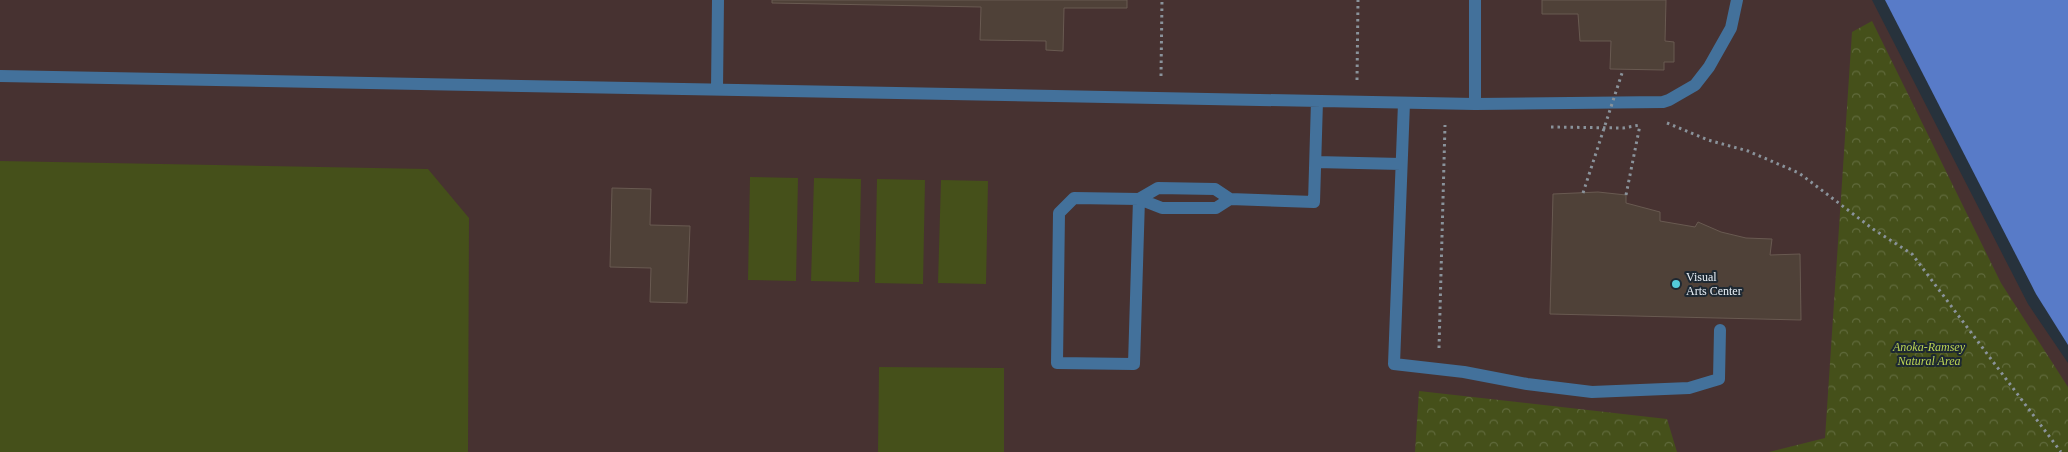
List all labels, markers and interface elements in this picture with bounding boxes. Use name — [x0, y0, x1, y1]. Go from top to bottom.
place label: Visual Arts Center — [1686, 270, 1742, 298]
marker: Visual Arts Center — [1670, 278, 1682, 290]
park label: Anoka-Ramsey Natural Area — [1892, 340, 1966, 368]

